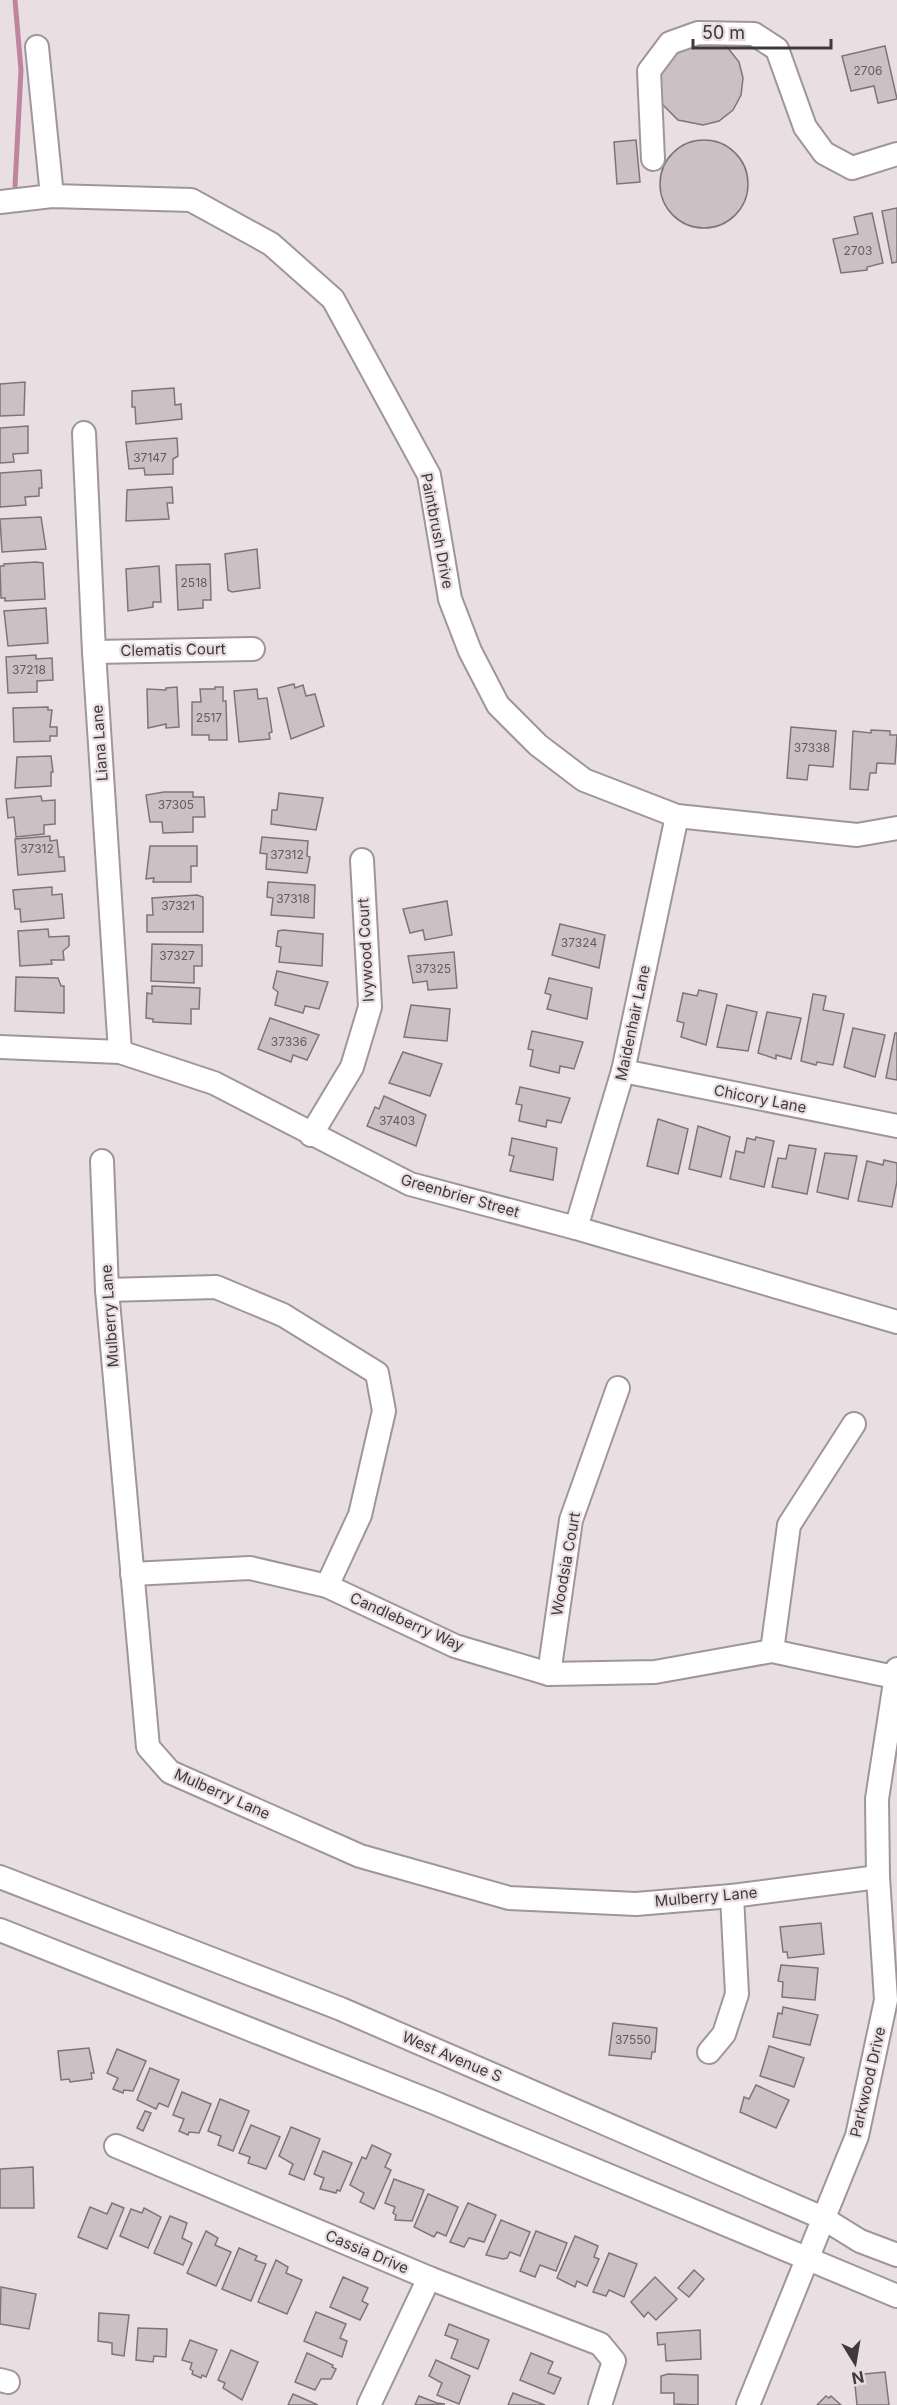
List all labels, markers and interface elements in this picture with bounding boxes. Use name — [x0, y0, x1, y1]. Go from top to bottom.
scale bar — [693, 12, 831, 50]
text: 50 m — [702, 22, 745, 43]
house number: 2706 — [854, 63, 882, 78]
house number: 2703 — [844, 243, 872, 258]
house number: 37147 — [133, 450, 167, 465]
street label: Paintbrush Drive — [417, 471, 458, 590]
house number: 2518 — [181, 575, 207, 590]
street label: Clematis Court — [120, 639, 226, 660]
house number: 37218 — [12, 662, 46, 677]
street label: Liana Lane — [87, 704, 112, 782]
house number: 2517 — [196, 710, 222, 725]
house number: 37338 — [794, 740, 830, 755]
house number: 37305 — [158, 797, 194, 812]
house number: 37312 — [20, 841, 54, 856]
house number: 37312 — [270, 847, 304, 862]
house number: 37318 — [276, 891, 310, 906]
house number: 37321 — [161, 898, 195, 913]
street label: Ivywood Court — [353, 898, 378, 1002]
house number: 37324 — [561, 935, 597, 950]
house number: 37327 — [159, 948, 195, 963]
house number: 37325 — [415, 961, 451, 976]
street label: Maidenhair Lane — [611, 963, 654, 1082]
house number: 37336 — [271, 1034, 307, 1049]
street label: Chicory Lane — [712, 1080, 808, 1117]
house number: 37403 — [379, 1113, 415, 1128]
street label: Greenbrier Street — [399, 1169, 522, 1222]
street label: Mulberry Lane — [96, 1264, 123, 1368]
street label: Woodsia Court — [547, 1510, 584, 1617]
street label: Candleberry Way — [347, 1588, 468, 1655]
street label: Mulberry Lane — [171, 1764, 273, 1823]
street label: Mulberry Lane — [654, 1883, 758, 1910]
street label: Parkwood Drive — [846, 2025, 889, 2139]
street label: West Avenue S — [400, 2027, 505, 2086]
house number: 37550 — [615, 2032, 651, 2047]
street label: Cassia Drive — [323, 2225, 412, 2278]
north arrow — [825, 2333, 885, 2393]
text: N — [850, 2367, 866, 2389]

